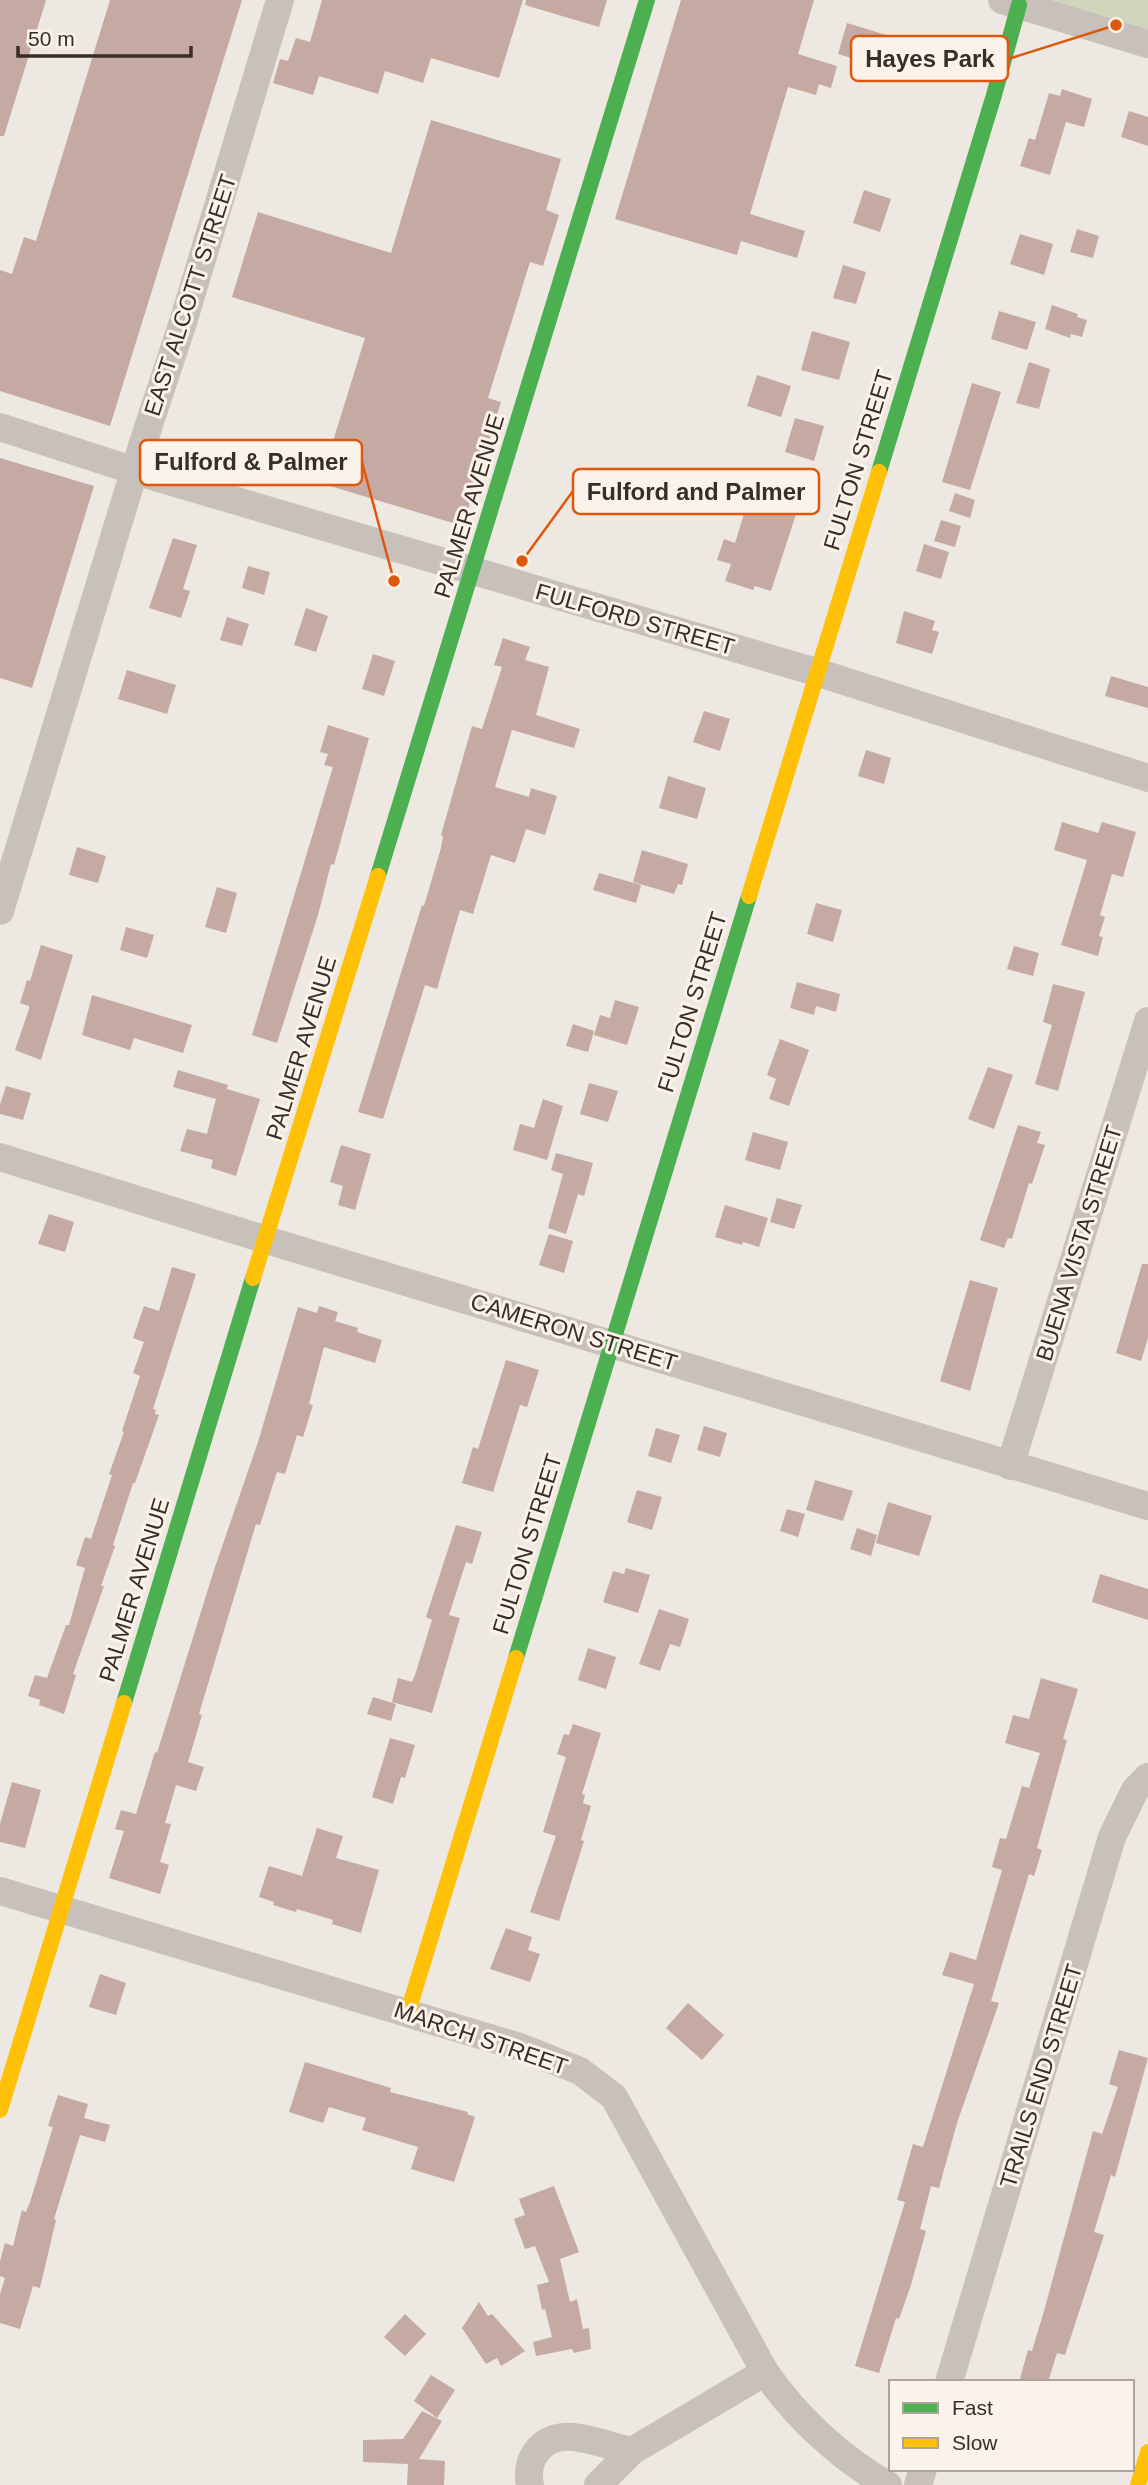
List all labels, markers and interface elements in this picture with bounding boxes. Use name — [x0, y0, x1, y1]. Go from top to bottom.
scale bar — [18, 14, 191, 58]
text: 50 m — [28, 27, 75, 50]
callout: Hayes Park — [851, 36, 1008, 81]
text: Hayes Park — [865, 45, 995, 72]
street label: EAST ALCOTT STREET — [139, 171, 241, 419]
street label: FULTON STREET — [818, 367, 898, 553]
street label: PALMER AVENUE — [429, 411, 509, 601]
callout: Fulford & Palmer — [140, 440, 362, 485]
text: Fulford & Palmer — [154, 448, 348, 475]
callout: Fulford and Palmer — [573, 469, 819, 514]
text: Fulford and Palmer — [587, 478, 805, 505]
street label: FULFORD STREET — [533, 578, 737, 660]
street label: FULTON STREET — [652, 909, 732, 1095]
street label: PALMER AVENUE — [261, 953, 341, 1143]
street label: BUENA VISTA STREET — [1031, 1122, 1127, 1364]
street label: CAMERON STREET — [468, 1288, 680, 1376]
street label: FULTON STREET — [487, 1451, 567, 1637]
street label: PALMER AVENUE — [94, 1495, 174, 1685]
street label: TRAILS END STREET — [995, 1961, 1087, 2191]
street label: MARCH STREET — [391, 1996, 571, 2080]
legend — [889, 2380, 1134, 2471]
text: Fast — [952, 2396, 993, 2419]
text: Slow — [952, 2431, 998, 2454]

